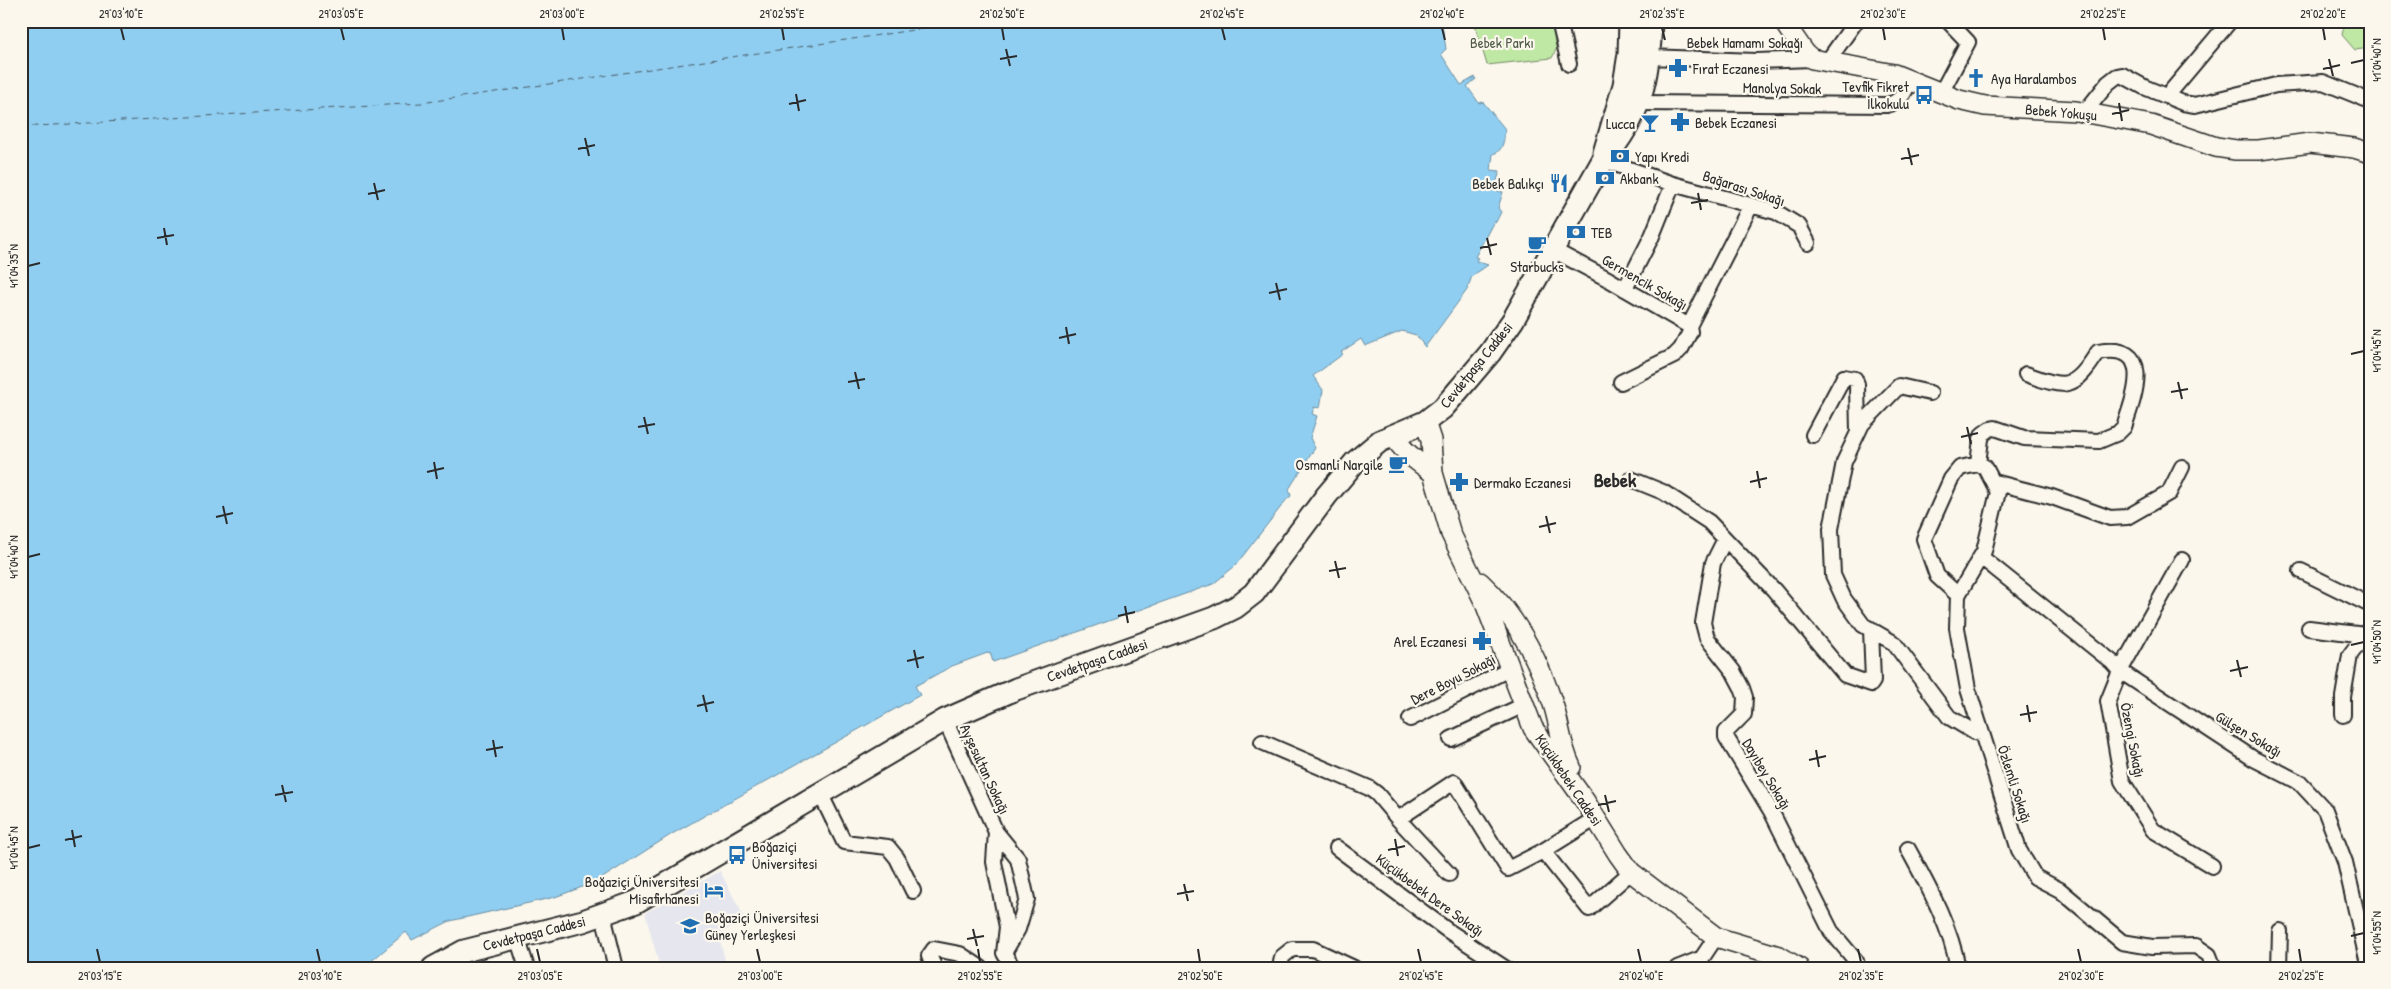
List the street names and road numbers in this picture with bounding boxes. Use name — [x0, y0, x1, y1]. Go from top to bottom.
street label: Bebek Hamamı Sokağı — [1687, 32, 1803, 53]
street label: Manolya Sokak — [1743, 77, 1821, 99]
street label: Bebek Yokuşu — [2024, 98, 2098, 126]
street label: Bağarası Sokağı — [1700, 165, 1788, 211]
street label: Germencik Sokağı — [1598, 249, 1692, 315]
street label: Cevdetpaşa Caddesi — [1435, 317, 1517, 413]
street label: Cevdetpaşa Caddesi — [1044, 633, 1150, 687]
street label: Dere Boyu Sokaği — [1407, 649, 1499, 709]
street label: Özengi Sokağı — [2115, 701, 2151, 779]
street label: Gülşen Sokağı — [2212, 706, 2286, 762]
street label: Ayşesultan Sokağı — [955, 720, 1015, 818]
street label: Küçükbebek Caddesi — [1530, 730, 1608, 830]
street label: Dayıbey Sokağı — [1737, 734, 1797, 814]
street label: Özlemli Sokağı — [1993, 742, 2037, 826]
street label: Küçükbebek Dere Sokağı — [1372, 849, 1488, 941]
street label: Cevdetpaşa Caddesi — [480, 910, 588, 956]

